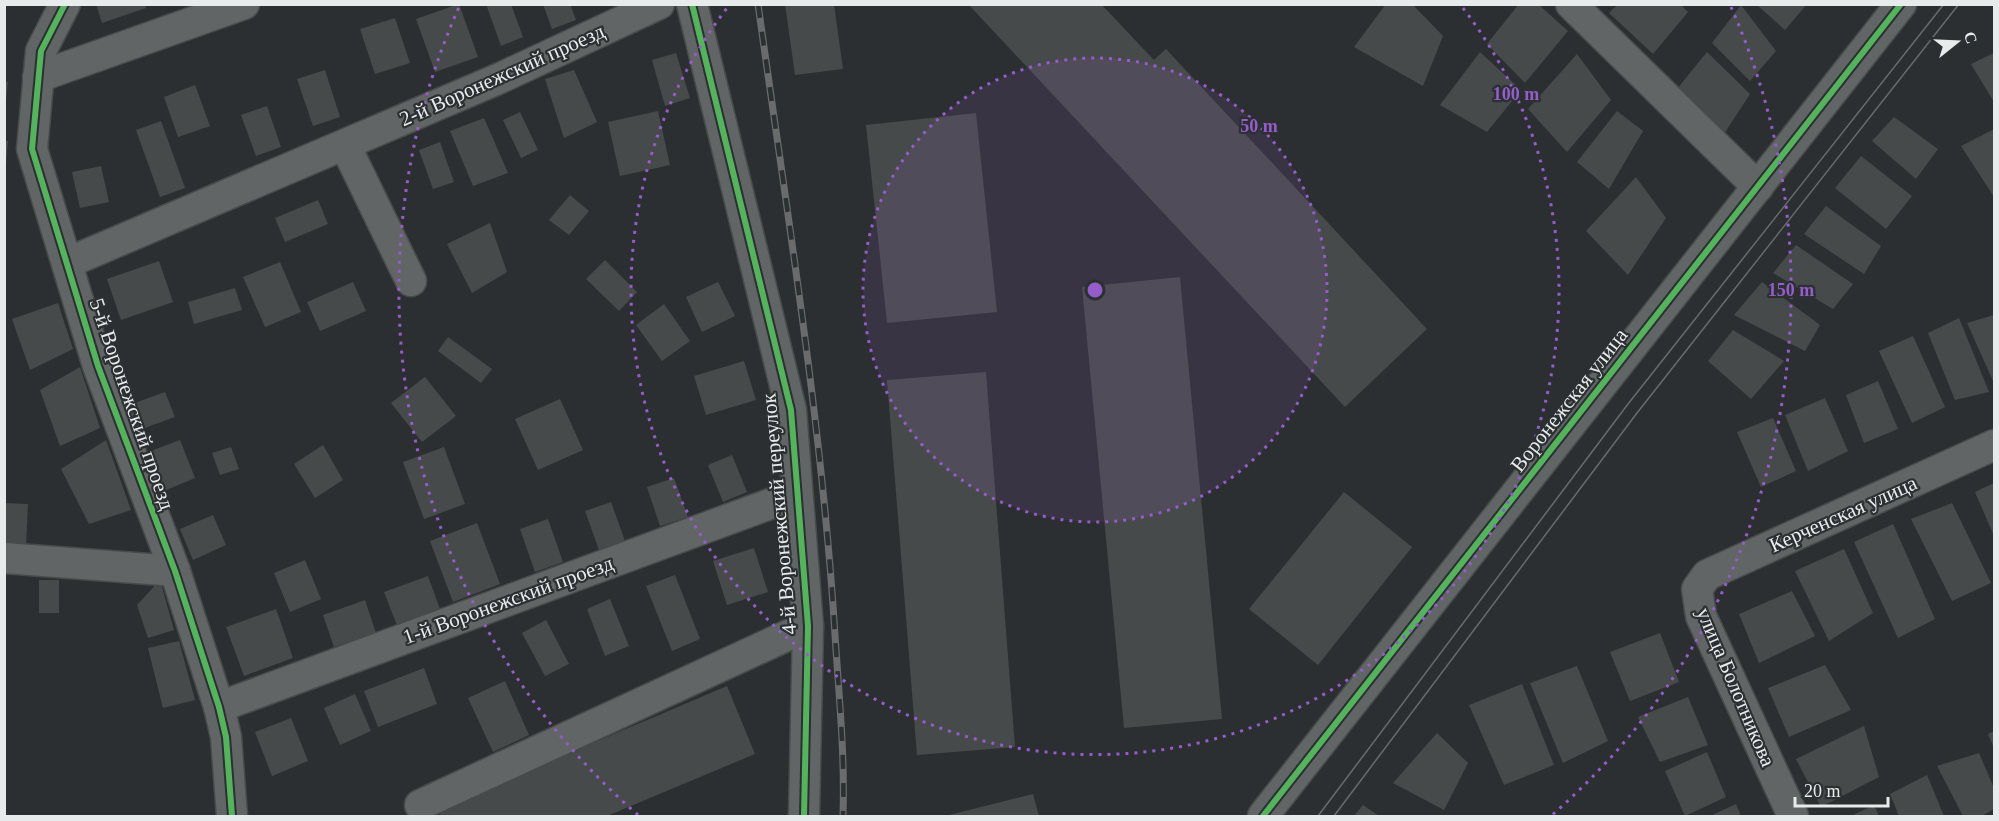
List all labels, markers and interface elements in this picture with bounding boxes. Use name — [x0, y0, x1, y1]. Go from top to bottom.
north arrow — [1927, 12, 1987, 72]
street label: 2-й Воронежский проезд — [396, 19, 609, 131]
text: С — [1961, 29, 1981, 46]
text: 100 m — [1493, 84, 1539, 104]
text: 50 m — [1240, 116, 1278, 136]
centre of rings — [1085, 280, 1105, 300]
text: 150 m — [1768, 280, 1814, 300]
street label: 5-й Воронежский проезд — [84, 295, 180, 513]
street label: Воронежская улица — [1506, 323, 1633, 477]
street label: 4-й Воронежский переулок — [756, 392, 802, 636]
street label: Керченская улица — [1766, 470, 1921, 557]
street label: 1-й Воронежский проезд — [400, 551, 617, 649]
street label: улица Болотникова — [1692, 604, 1781, 771]
scale bar — [1795, 770, 1888, 808]
text: 20 m — [1804, 781, 1841, 801]

